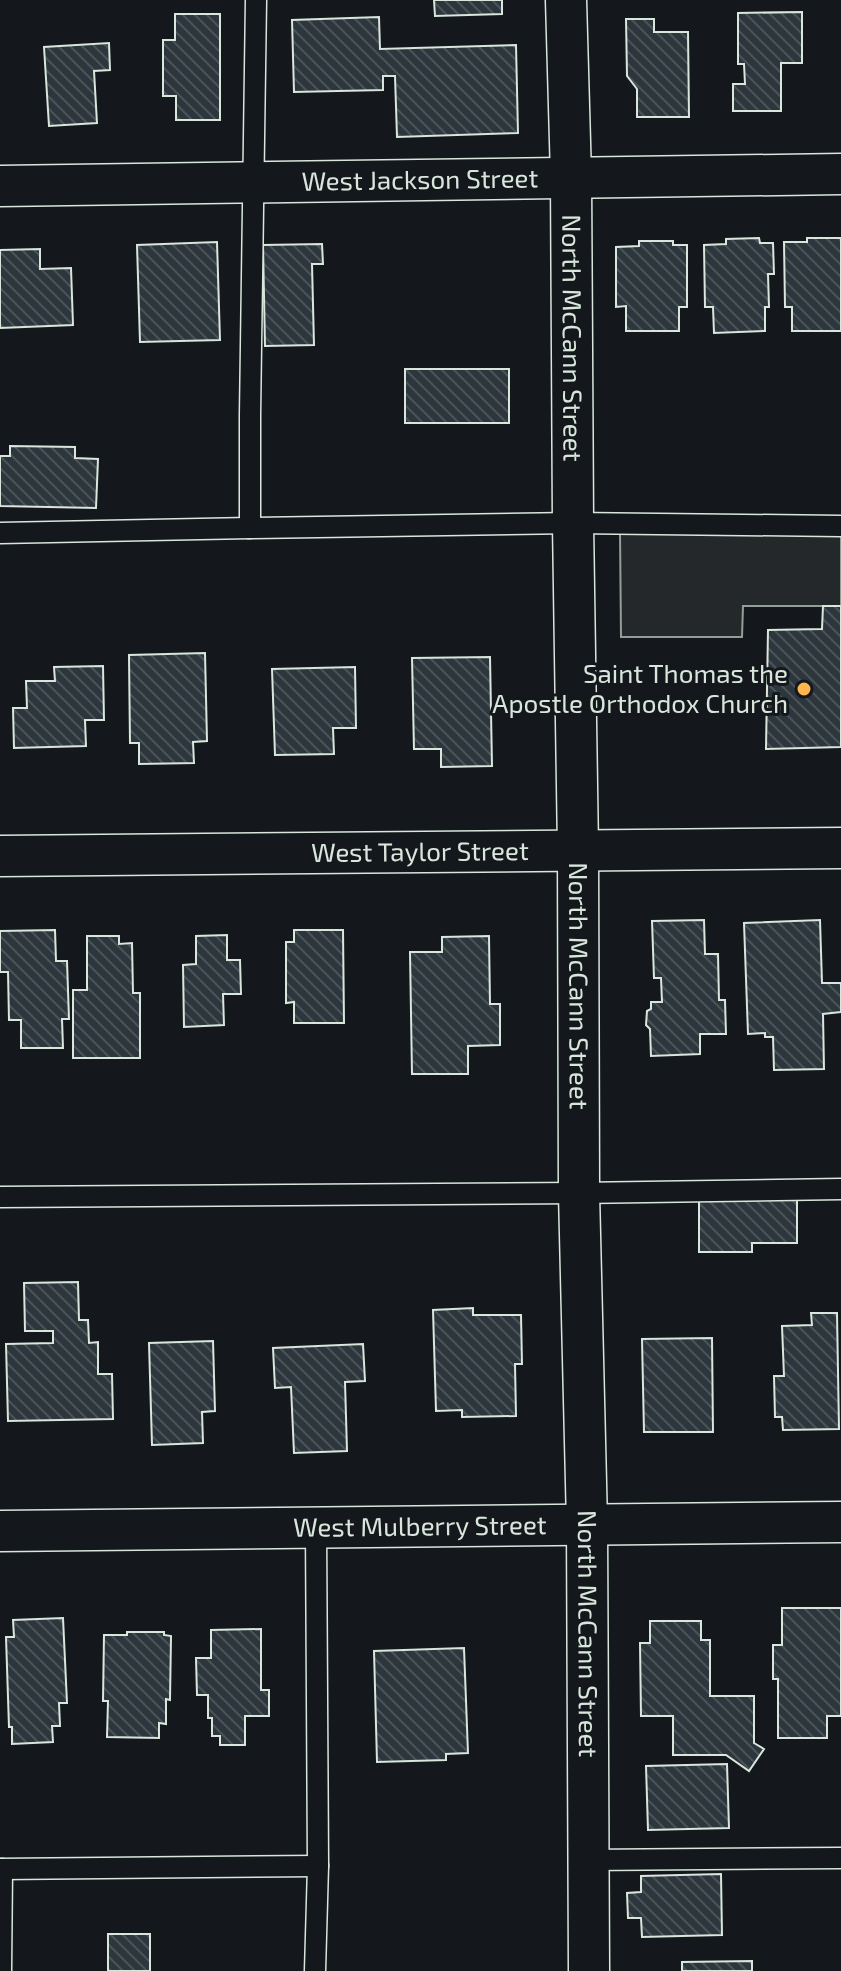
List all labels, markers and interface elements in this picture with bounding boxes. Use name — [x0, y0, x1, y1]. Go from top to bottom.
street label: West Jackson Street — [301, 161, 539, 196]
street label: North McCann Street — [557, 214, 590, 462]
place label: Saint Thomas the Apostle Orthodox Church — [492, 657, 788, 718]
marker: Saint Thomas the Apostle Orthodox Church — [795, 680, 813, 698]
street label: West Taylor Street — [311, 834, 529, 867]
street label: North McCann Street — [564, 862, 596, 1110]
street label: West Mulberry Street — [293, 1508, 547, 1542]
street label: North McCann Street — [573, 1510, 605, 1758]

